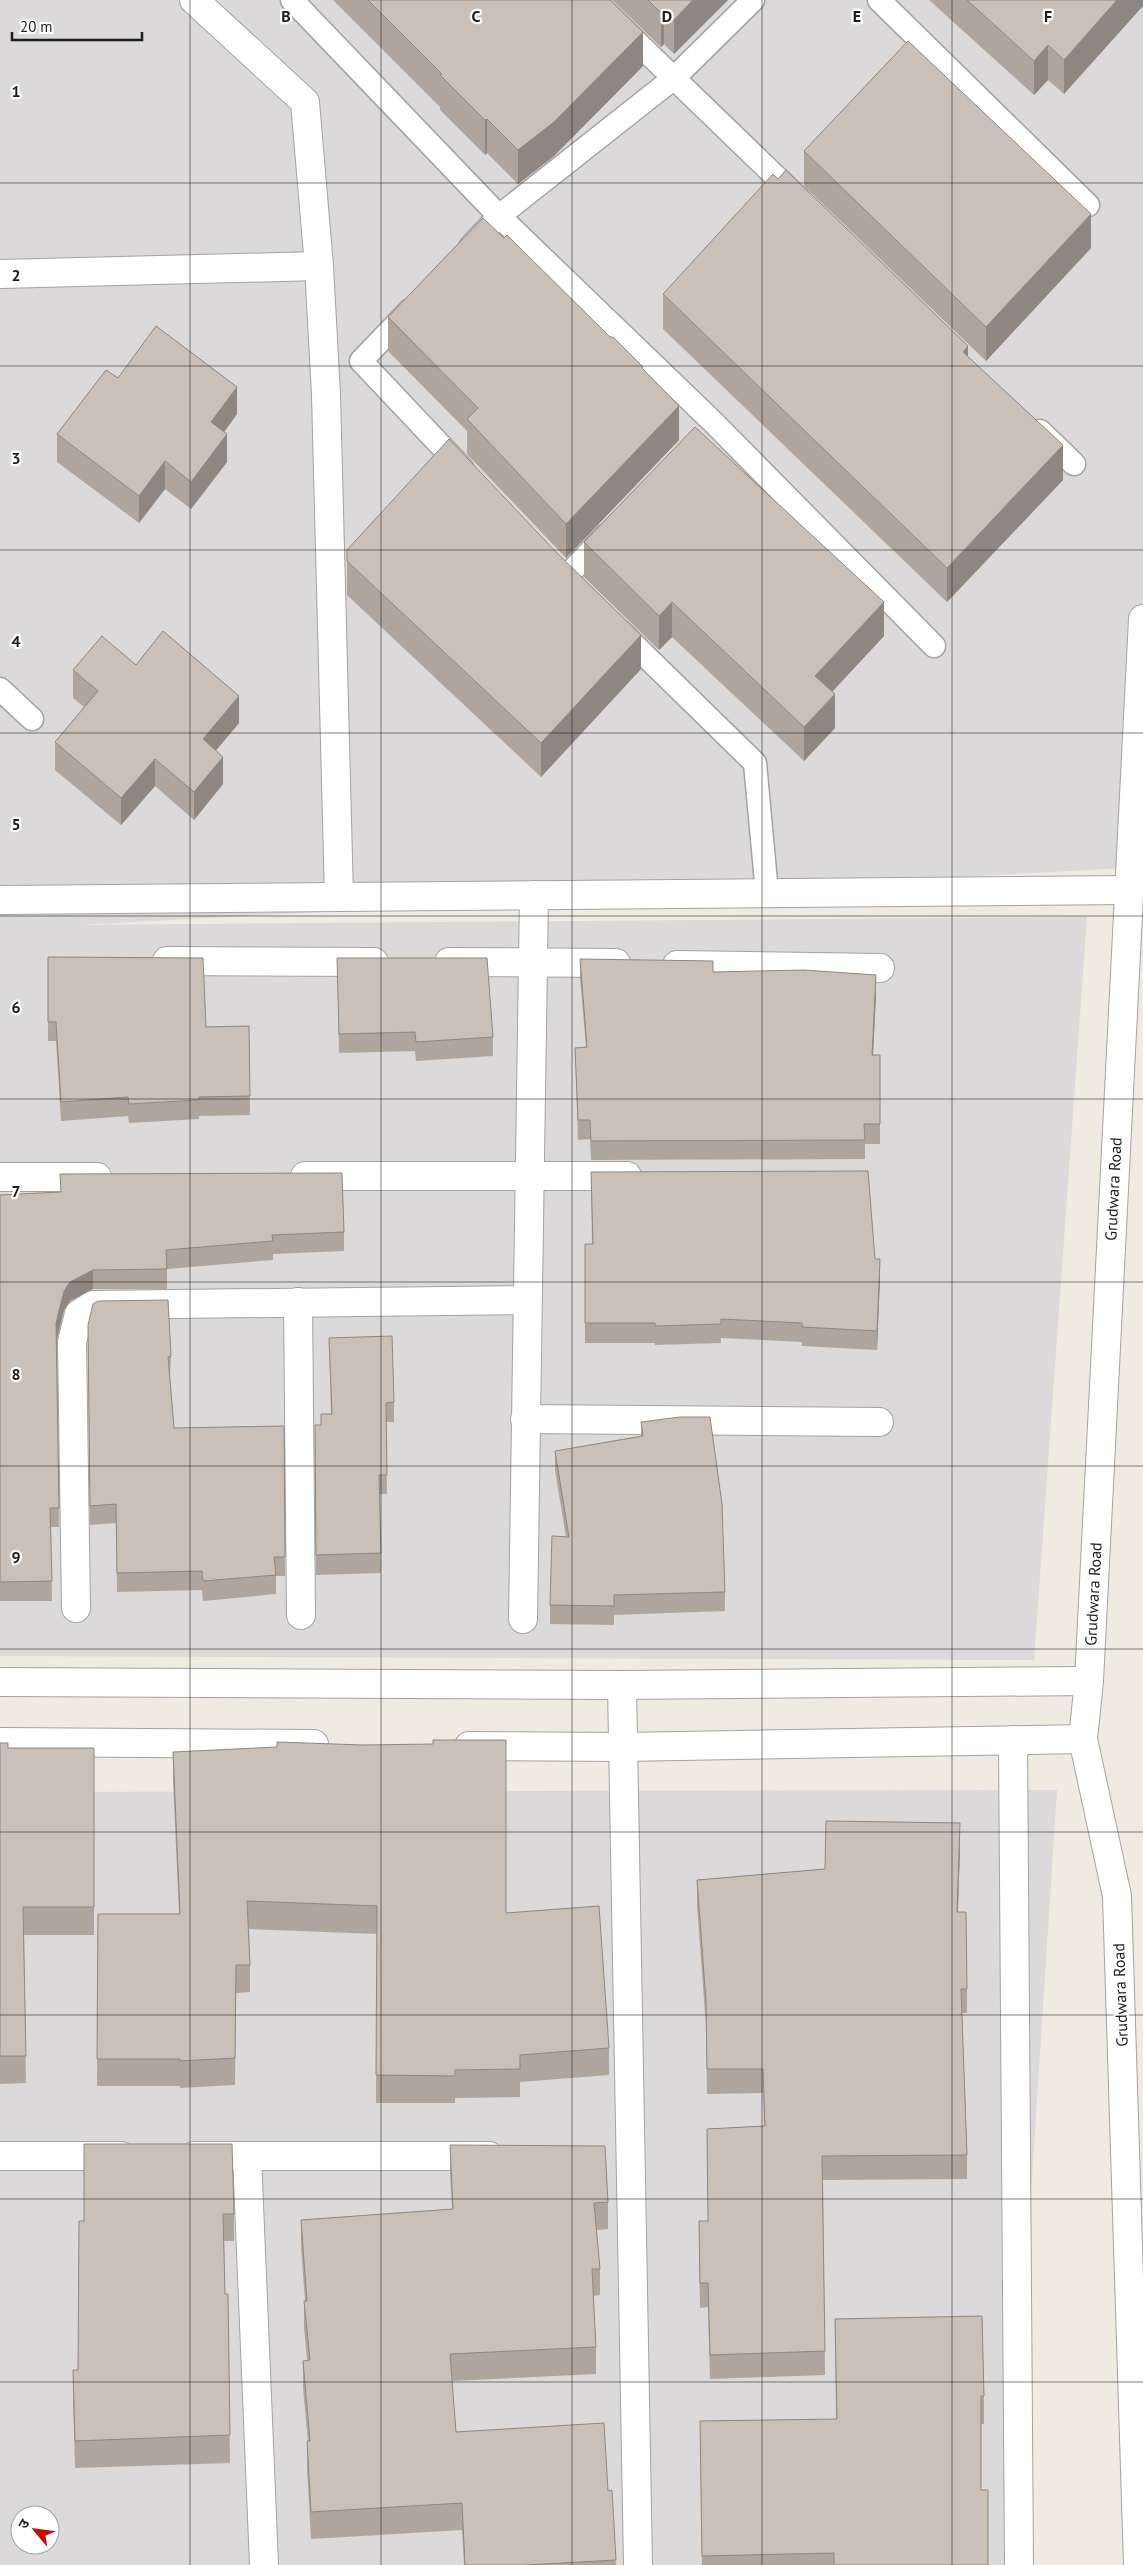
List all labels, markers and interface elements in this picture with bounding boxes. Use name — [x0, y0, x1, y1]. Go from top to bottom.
text: B — [281, 6, 291, 26]
text: C — [472, 6, 481, 26]
text: D — [662, 6, 672, 26]
text: E — [853, 6, 861, 26]
text: F — [1044, 6, 1052, 26]
scale bar — [12, 10, 142, 42]
text: 20 m — [20, 17, 53, 36]
text: 1 — [11, 81, 21, 101]
text: 2 — [11, 265, 21, 285]
text: 3 — [11, 448, 21, 468]
text: 4 — [11, 631, 21, 651]
text: 5 — [11, 814, 21, 834]
text: 6 — [11, 997, 21, 1017]
street label: Grudwara Road — [1100, 1137, 1126, 1241]
text: 7 — [11, 1181, 21, 1201]
text: 8 — [11, 1364, 21, 1384]
street label: Grudwara Road — [1080, 1542, 1106, 1646]
text: 9 — [11, 1547, 21, 1567]
street label: Grudwara Road — [1108, 1943, 1132, 2047]
north arrow — [10, 2505, 60, 2555]
text: उ — [14, 2515, 34, 2532]

